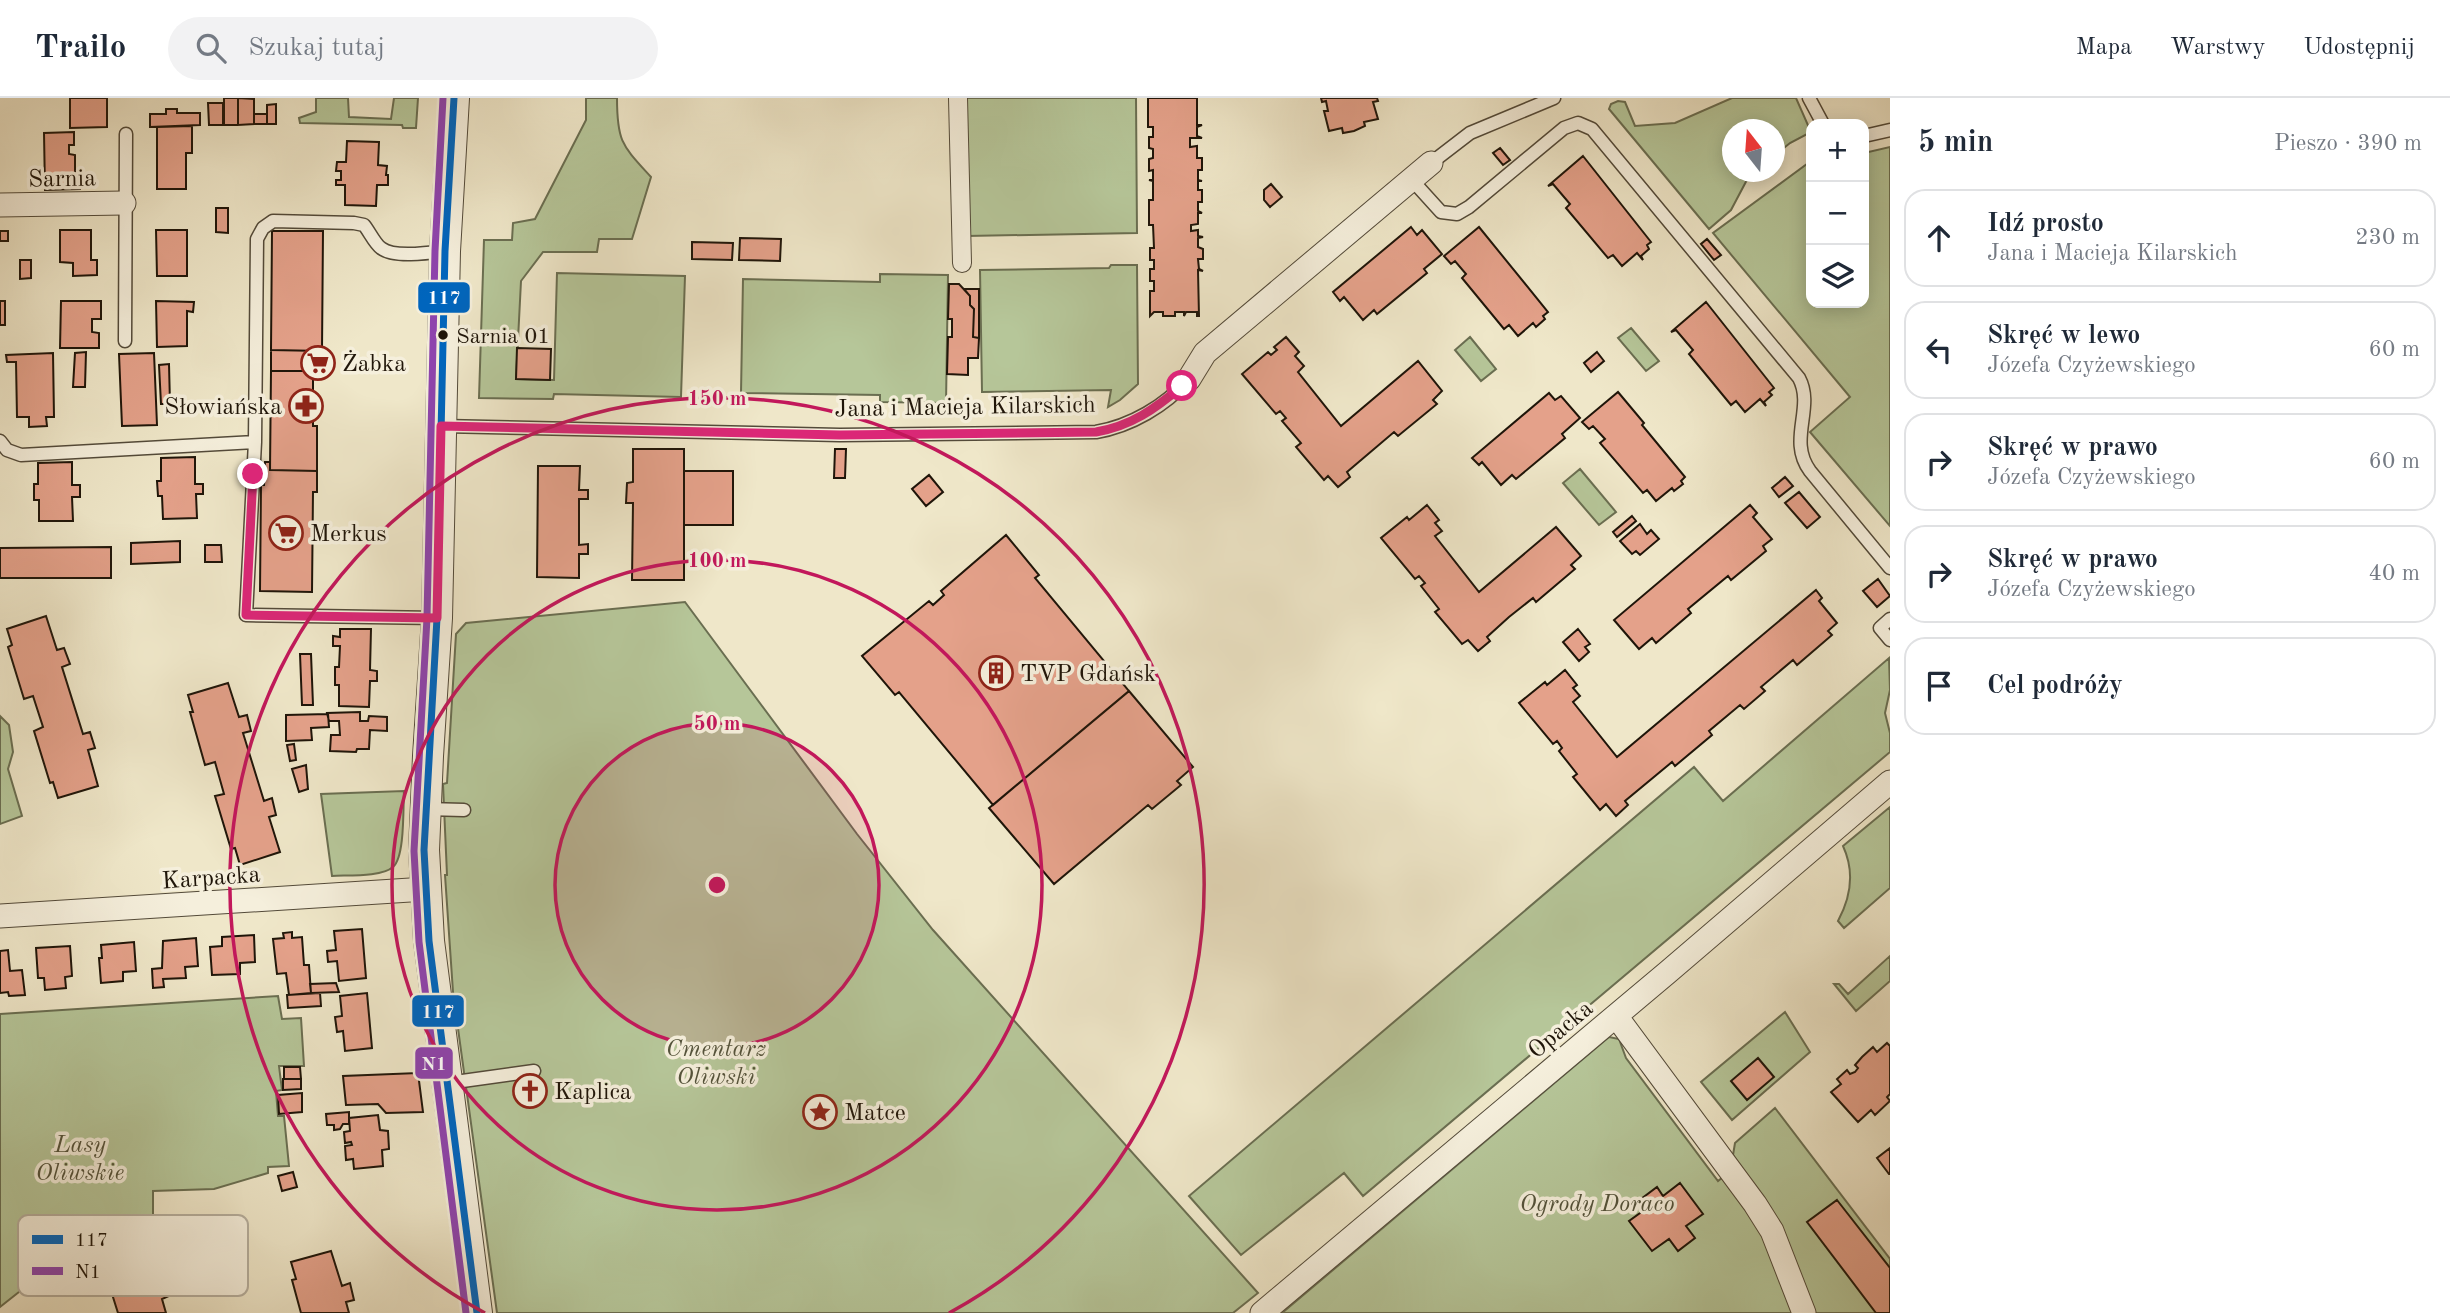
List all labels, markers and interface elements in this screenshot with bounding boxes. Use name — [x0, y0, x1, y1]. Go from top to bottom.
search box — [168, 17, 658, 80]
icon: search — [192, 29, 230, 67]
text: Trailo — [35, 32, 126, 65]
text: Szukaj tutaj — [248, 35, 385, 61]
text: Mapa — [2076, 36, 2132, 60]
text: Warstwy — [2170, 36, 2266, 60]
text: Udostępnij — [2304, 36, 2415, 60]
north arrow — [1722, 119, 1785, 182]
map controls — [1806, 119, 1869, 308]
button: + — [1806, 119, 1869, 182]
text: 5 min — [1918, 128, 1993, 158]
text: Pieszo · 390 m — [2274, 132, 2422, 155]
street label: Sarnia — [28, 167, 96, 193]
button: − — [1806, 182, 1869, 245]
text: Idź prosto — [1987, 211, 2104, 237]
icon: ahead — [1920, 219, 1958, 257]
text: 230 m — [2355, 226, 2420, 249]
text: Jana i Macieja Kilarskich — [1987, 242, 2238, 265]
button: layers — [1806, 245, 1869, 308]
line badge: 117 — [417, 281, 471, 314]
text: 117 — [427, 290, 461, 309]
text: Skręć w lewo — [1987, 323, 2140, 349]
place label: Sarnia 01 — [456, 326, 550, 348]
marker: Sarnia 01 — [436, 328, 450, 342]
icon: left — [1920, 331, 1958, 369]
text: 60 m — [2369, 338, 2420, 361]
supermarket icon: Żabka — [299, 344, 337, 382]
place label: Żabka — [342, 350, 406, 377]
text: Józefa Czyżewskiego — [1987, 354, 2196, 377]
route start — [1166, 370, 1197, 401]
pharmacy icon: Słowiańska — [287, 387, 325, 425]
text: 150 m — [687, 389, 747, 410]
street label: Jana i Macieja Kilarskich — [834, 394, 1096, 422]
place label: Słowiańska — [164, 396, 282, 420]
text: Skręć w prawo — [1987, 435, 2158, 461]
icon: right — [1920, 443, 1958, 481]
text: 60 m — [2369, 450, 2420, 473]
route end — [237, 458, 268, 489]
text: Józefa Czyżewskiego — [1987, 466, 2196, 489]
supermarket icon: Merkus — [267, 514, 305, 552]
place label: Merkus — [310, 523, 387, 547]
text: Skręć w prawo — [1987, 547, 2158, 573]
text: 100 m — [687, 551, 747, 572]
icon: right — [1920, 555, 1958, 593]
text: 40 m — [2369, 562, 2420, 585]
text: Józefa Czyżewskiego — [1987, 578, 2196, 601]
building icon: TVP Gdańsk — [977, 654, 1015, 692]
place label: TVP Gdańsk — [1020, 663, 1156, 687]
icon: arrive — [1920, 667, 1958, 705]
text: Cel podróży — [1987, 673, 2123, 699]
text: 50 m — [693, 714, 741, 735]
street label: Karpacka — [161, 864, 261, 894]
centre of rings — [705, 873, 729, 897]
line badge: 117 — [411, 994, 465, 1028]
street label: Opacka — [1525, 997, 1598, 1064]
text: 117 — [421, 1004, 455, 1023]
park label: Cmentarz Oliwski — [666, 1038, 766, 1090]
line badge: N1 — [414, 1046, 454, 1080]
text: N1 — [421, 1056, 447, 1075]
church icon: Kaplica — [511, 1072, 549, 1110]
place label: Kaplica — [554, 1081, 632, 1105]
place icon: Matce — [801, 1093, 839, 1131]
place label: Matce — [844, 1102, 906, 1126]
park label: Lasy Oliwskie — [36, 1134, 125, 1186]
park label: Ogrody Doraco — [1519, 1193, 1675, 1217]
legend — [18, 1215, 248, 1296]
text: 117 — [75, 1232, 108, 1251]
text: N1 — [75, 1264, 101, 1283]

